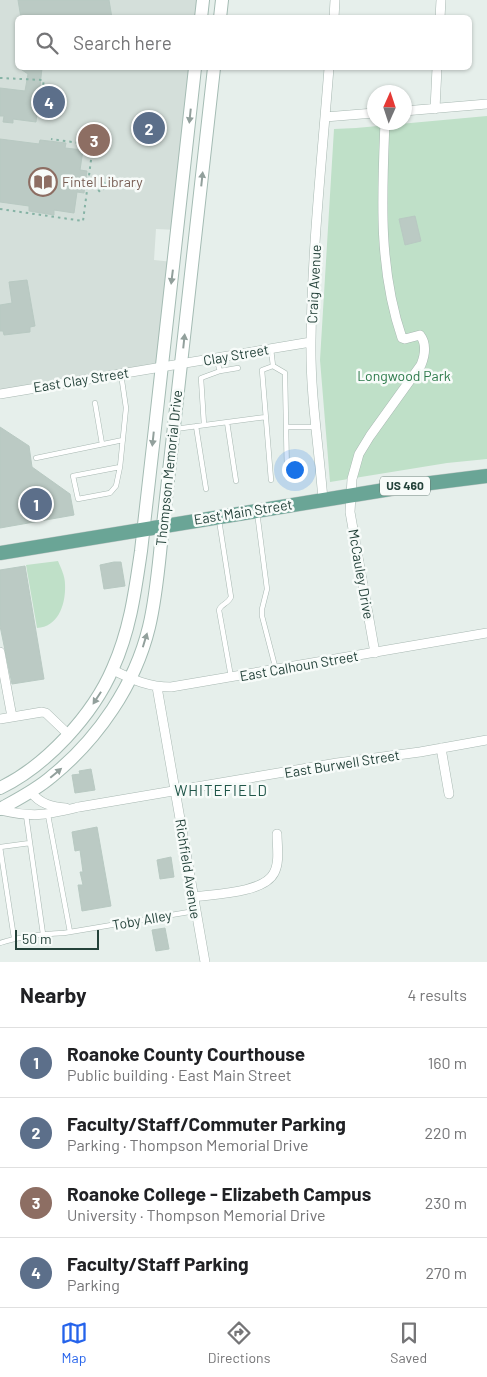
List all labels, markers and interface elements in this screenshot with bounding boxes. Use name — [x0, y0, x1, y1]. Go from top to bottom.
search box — [15, 15, 472, 70]
icon: search — [33, 29, 61, 57]
text: Search here — [73, 31, 172, 54]
pin: 4 — [33, 83, 65, 121]
north arrow — [367, 85, 412, 130]
one-way arrow — [186, 108, 194, 124]
pin: 2 — [133, 109, 165, 147]
pin: 3 — [78, 121, 110, 159]
library icon: Fintel Library — [28, 167, 58, 197]
one-way arrow — [198, 171, 206, 187]
place label: Fintel Library — [62, 173, 143, 190]
street label: Craig Avenue — [303, 244, 324, 324]
one-way arrow — [168, 270, 176, 286]
one-way arrow — [180, 332, 188, 348]
street label: Clay Street — [202, 340, 270, 369]
street label: East Clay Street — [32, 364, 130, 395]
park label: Longwood Park — [357, 367, 451, 384]
street label: Thompson Memorial Drive — [152, 389, 185, 547]
one-way arrow — [149, 431, 157, 447]
your location — [282, 457, 308, 483]
road number: US 460 — [380, 476, 430, 496]
pin: 1 — [20, 485, 52, 523]
street label: East Main Street — [192, 495, 293, 528]
street label: McCauley Drive — [345, 527, 378, 620]
one-way arrow — [141, 633, 149, 648]
street label: East Calhoun Street — [238, 647, 360, 684]
one-way arrow — [92, 691, 102, 704]
street label: East Burwell Street — [283, 746, 401, 781]
one-way arrow — [49, 768, 62, 779]
district label: WHITEFIELD — [174, 781, 268, 799]
street label: Richfield Avenue — [172, 818, 205, 920]
street label: Toby Alley — [111, 906, 173, 933]
scale bar — [15, 927, 99, 950]
text: 50 m — [22, 930, 51, 947]
text: Nearby — [20, 982, 86, 1007]
text: 4 results — [407, 985, 467, 1004]
text: Roanoke County Courthouse — [67, 1042, 305, 1065]
text: 1 — [33, 1053, 39, 1072]
text: 160 m — [428, 1053, 467, 1072]
text: Public building · East Main Street — [67, 1065, 292, 1084]
text: Faculty/Staff/Commuter Parking — [67, 1112, 346, 1135]
text: 2 — [32, 1123, 40, 1142]
text: 220 m — [424, 1123, 467, 1142]
text: Parking · Thompson Memorial Drive — [67, 1135, 309, 1154]
text: Roanoke College - Elizabeth Campus — [67, 1182, 371, 1205]
text: 3 — [32, 1193, 40, 1212]
text: 230 m — [425, 1193, 467, 1212]
text: University · Thompson Memorial Drive — [67, 1205, 326, 1224]
text: Faculty/Staff Parking — [67, 1252, 248, 1275]
text: 4 — [31, 1263, 41, 1282]
text: 270 m — [425, 1263, 467, 1282]
text: Parking — [67, 1275, 120, 1294]
tab: Map — [60, 1319, 88, 1366]
tab: Directions — [208, 1319, 270, 1366]
tab: Saved — [390, 1319, 427, 1366]

